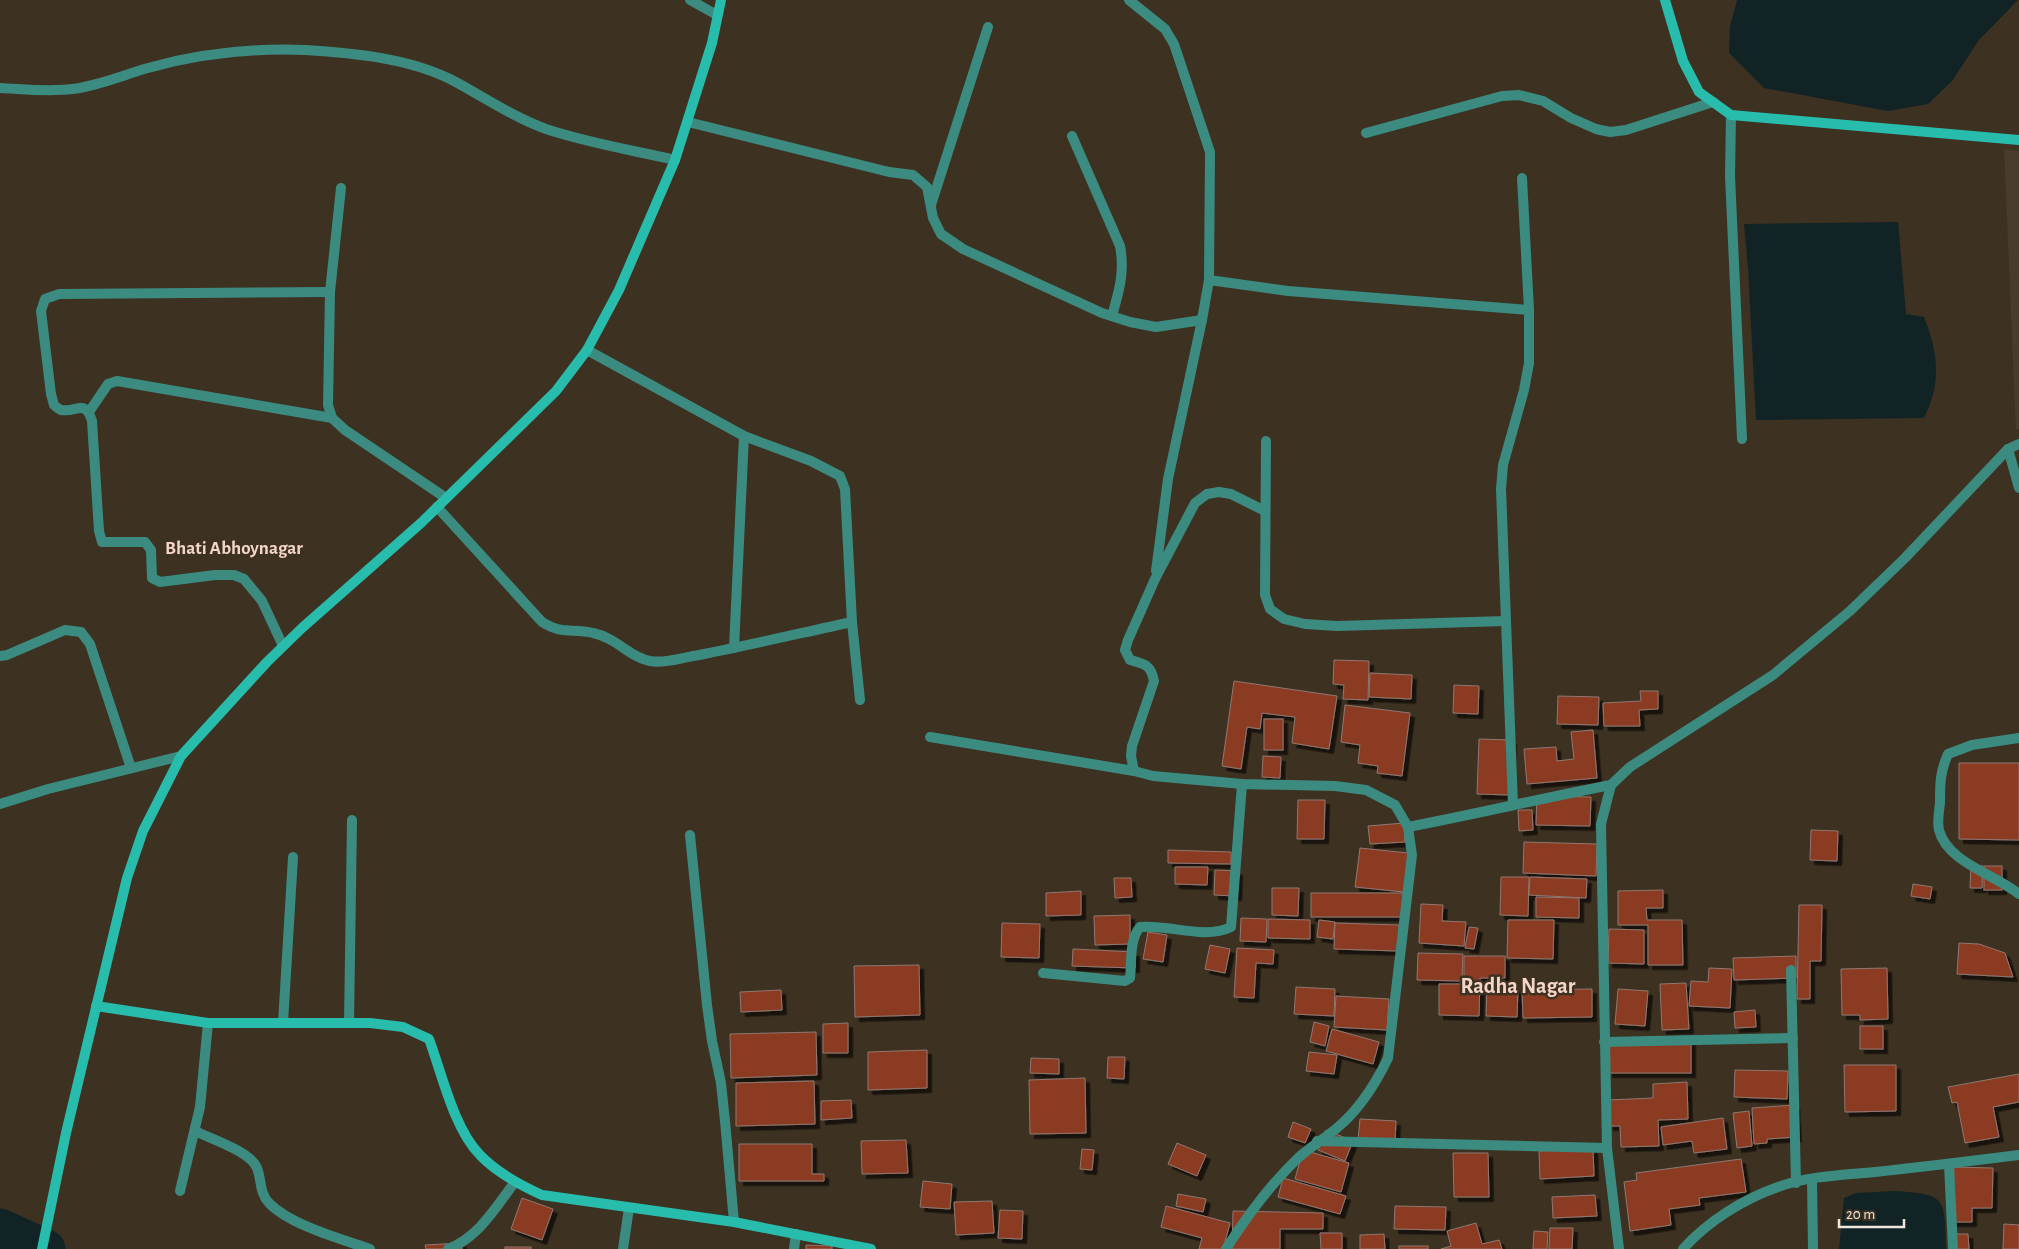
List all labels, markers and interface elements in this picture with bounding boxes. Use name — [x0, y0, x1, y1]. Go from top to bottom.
district label: Bhati Abhoynagar — [165, 539, 303, 558]
district label: Radha Nagar — [1461, 975, 1576, 997]
scale bar — [1839, 1196, 1904, 1228]
text: 20 m — [1846, 1207, 1875, 1222]

